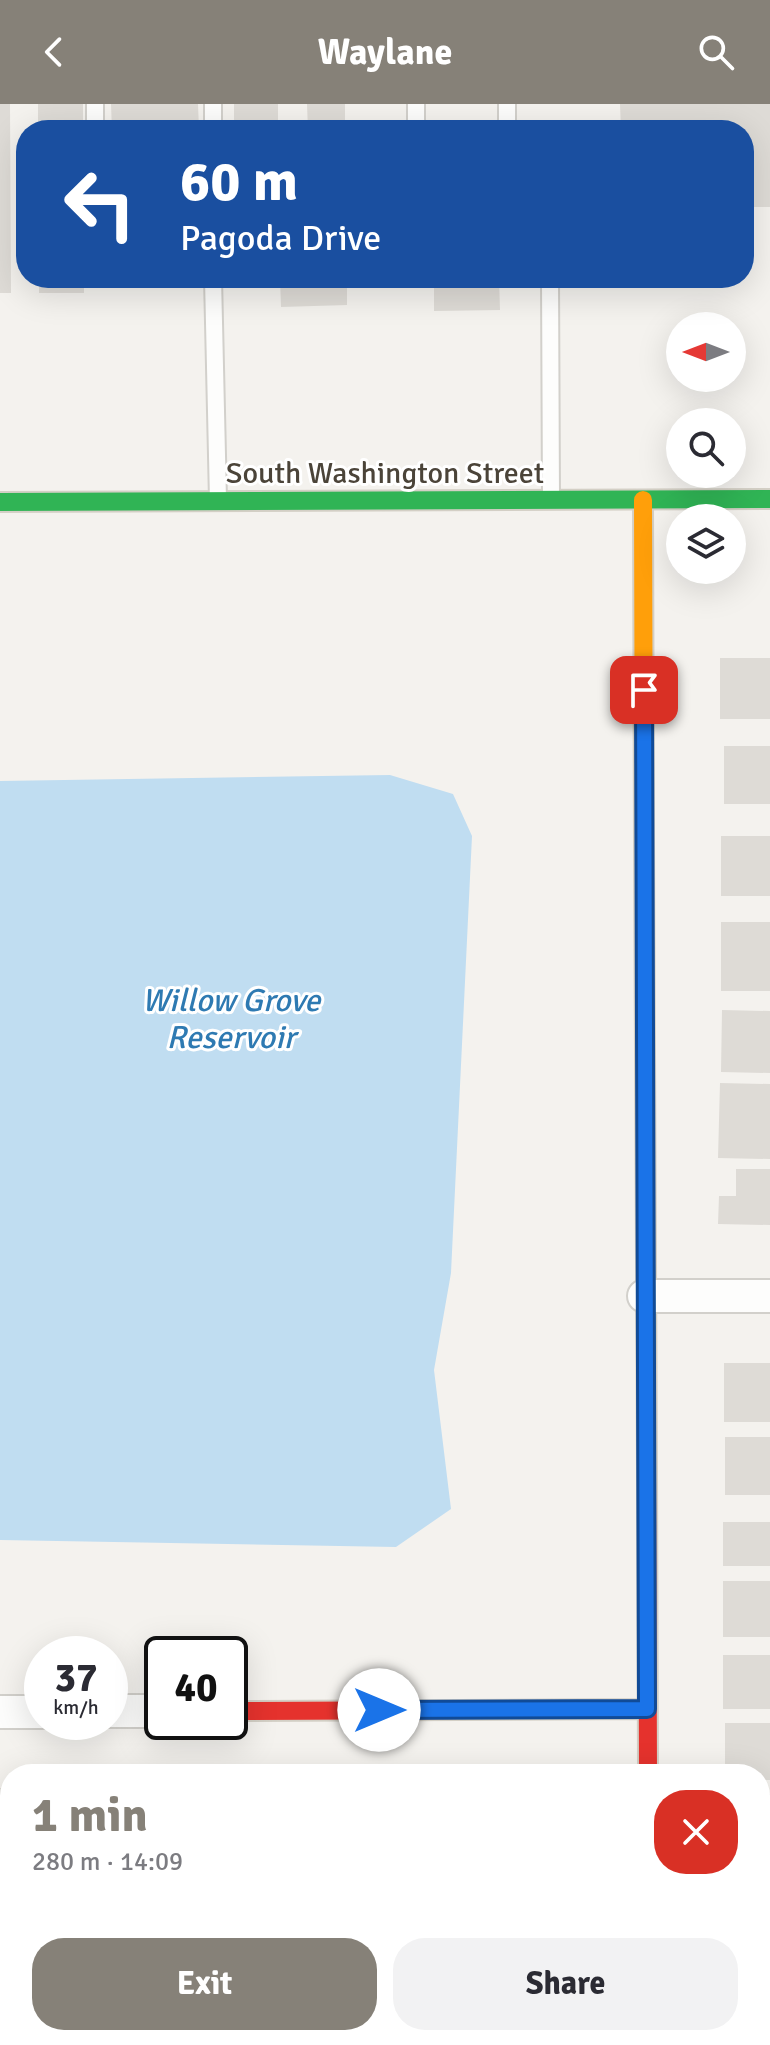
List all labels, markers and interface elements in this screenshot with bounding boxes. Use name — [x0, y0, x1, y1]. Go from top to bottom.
icon: back — [32, 30, 76, 74]
text: Waylane — [318, 30, 452, 75]
icon: search — [694, 30, 738, 74]
text: 60 m — [180, 147, 298, 216]
icon: left — [48, 152, 152, 256]
text: Pagoda Drive — [180, 216, 381, 261]
north arrow — [666, 312, 746, 392]
map controls — [666, 312, 746, 584]
button: search — [666, 408, 746, 488]
street label: South Washington Street — [226, 455, 544, 492]
button: layers — [666, 504, 746, 584]
pin — [610, 656, 678, 724]
icon: arrive — [622, 668, 666, 712]
water label: Willow Grove Reservoir — [142, 981, 322, 1057]
speed limit sign: 40 — [144, 1636, 248, 1740]
text: 37 — [54, 1653, 98, 1703]
position arrow — [337, 1668, 421, 1752]
text: km/h — [53, 1695, 99, 1720]
text: 1 min — [32, 1786, 148, 1845]
button: close — [654, 1790, 738, 1874]
text: 280 m · 14:09 — [32, 1846, 183, 1878]
button: Exit — [32, 1938, 377, 2030]
button: Share — [393, 1938, 738, 2030]

